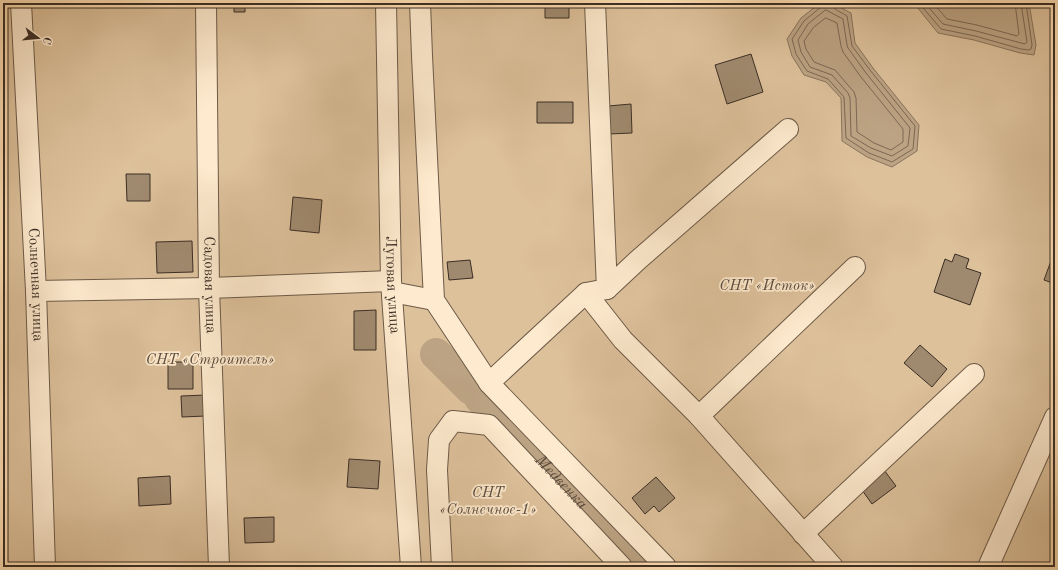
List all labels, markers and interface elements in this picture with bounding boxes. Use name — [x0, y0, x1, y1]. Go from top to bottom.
north arrow — [18, 18, 58, 58]
text: С — [40, 35, 52, 45]
street label: Солнечная улица — [25, 227, 45, 342]
street label: Садовая улица — [201, 236, 218, 334]
street label: Луговая улица — [383, 236, 402, 335]
park label: СНТ «Исток» — [719, 279, 815, 294]
park label: СНТ «Строитель» — [146, 353, 274, 368]
water label: Медвенка — [531, 452, 590, 513]
park label: СНТ «Солнечное-1» — [440, 486, 536, 518]

